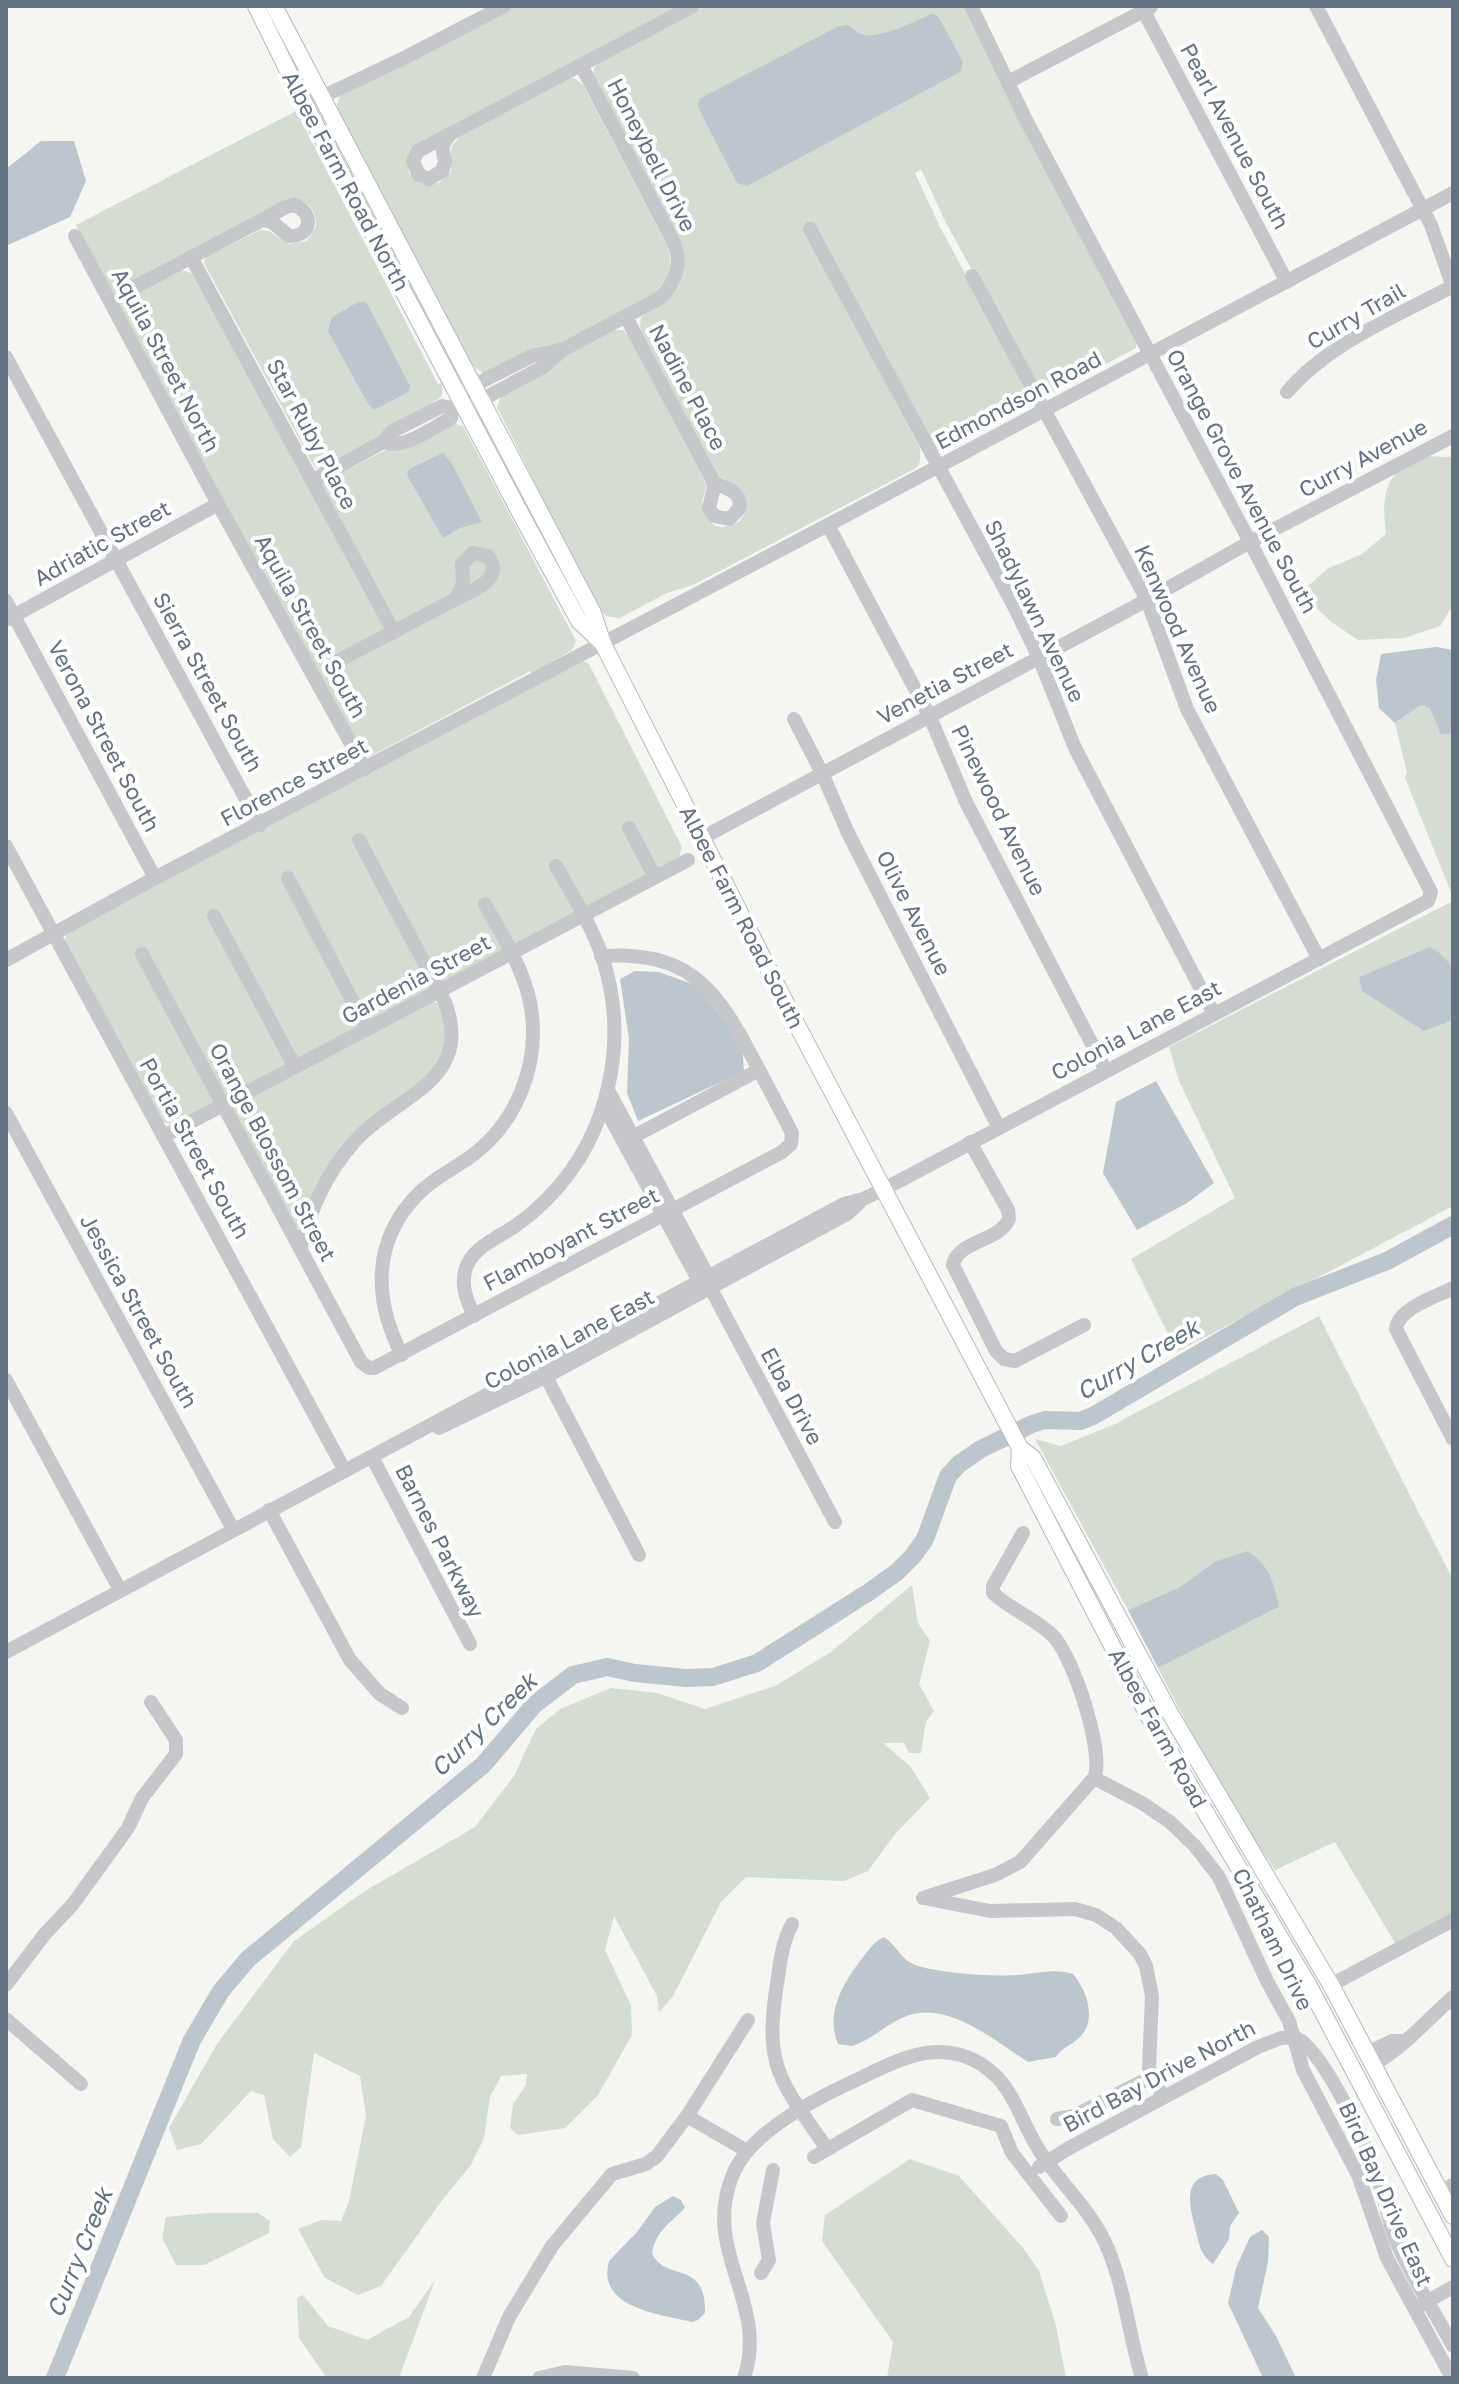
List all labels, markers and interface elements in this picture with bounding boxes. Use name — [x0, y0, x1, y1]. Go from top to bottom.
street label: Pearl Avenue South — [1175, 38, 1296, 233]
street label: Albee Farm Road North — [277, 66, 416, 295]
street label: Honeybell Drive — [602, 74, 703, 236]
street label: Aquila Street North — [107, 263, 226, 456]
street label: Curry Trail — [1302, 277, 1410, 355]
street label: Nadine Place — [644, 319, 733, 454]
street label: Edmondson Road — [930, 344, 1105, 455]
street label: Orange Grove Avenue South — [1161, 344, 1324, 617]
street label: Star Ruby Place — [261, 354, 363, 514]
street label: Curry Avenue — [1294, 412, 1432, 503]
street label: Adriatic Street — [29, 494, 175, 591]
street label: Shadylawn Avenue — [980, 515, 1091, 706]
street label: Aquila Street South — [250, 529, 373, 722]
street label: Kenwood Avenue — [1129, 540, 1228, 717]
street label: Sierra Street South — [148, 587, 269, 776]
street label: Venetia Street — [872, 635, 1017, 730]
street label: Verona Street South — [43, 636, 166, 836]
street label: Pinewood Avenue — [946, 720, 1053, 900]
street label: Florence Street — [215, 731, 372, 832]
street label: Albee Farm Road South — [674, 801, 811, 1033]
street label: Olive Avenue — [871, 846, 958, 980]
street label: Gardenia Street — [337, 928, 495, 1029]
street label: Colonia Lane East — [1046, 973, 1225, 1086]
street label: Orange Blossom Street — [204, 1038, 343, 1266]
street label: Portia Street South — [135, 1053, 256, 1243]
street label: Flamboyant Street — [478, 1181, 663, 1296]
street label: Jessica Street South — [75, 1209, 204, 1412]
street label: Colonia Lane East — [479, 1282, 658, 1395]
water label: Curry Creek — [1071, 1311, 1206, 1406]
street label: Elba Drive — [756, 1342, 829, 1449]
street label: Barnes Parkway — [390, 1459, 491, 1622]
street label: Albee Farm Road — [1103, 1643, 1213, 1812]
water label: Curry Creek — [424, 1664, 545, 1783]
street label: Chatham Drive — [1227, 1863, 1320, 2014]
street label: Bird Bay Drive North — [1058, 2013, 1260, 2138]
street label: Bird Bay Drive East — [1334, 2098, 1439, 2290]
water label: Curry Creek — [40, 2181, 119, 2322]

